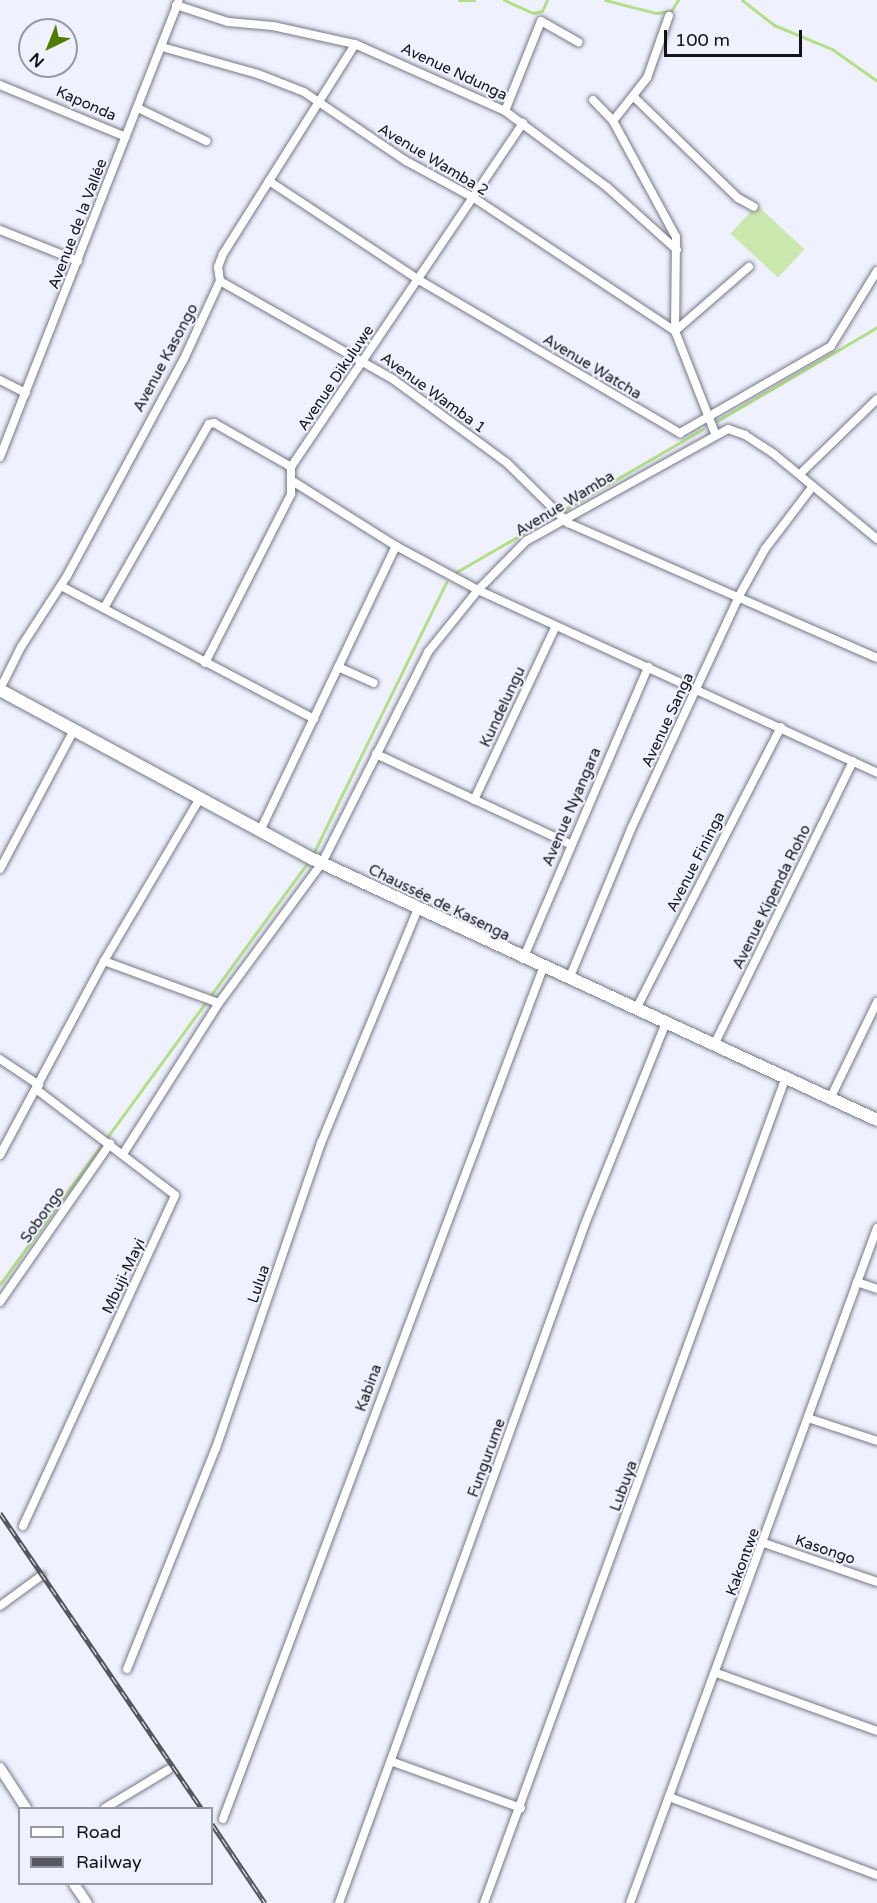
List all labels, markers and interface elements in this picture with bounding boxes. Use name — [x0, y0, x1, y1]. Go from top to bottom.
north arrow — [18, 18, 78, 78]
scale bar — [667, 18, 805, 56]
text: 100 m — [675, 29, 730, 51]
street label: Avenue Ndunga — [398, 40, 510, 104]
text: N — [26, 48, 49, 71]
street label: Kaponda — [53, 83, 119, 125]
street label: Avenue Wamba 2 — [375, 120, 491, 200]
street label: Avenue de la Vallée — [45, 156, 111, 292]
street label: Avenue Kasongo — [130, 301, 202, 415]
street label: Avenue Dikuluwe — [294, 322, 378, 434]
street label: Avenue Watcha — [540, 331, 644, 403]
street label: Avenue Wamba 1 — [377, 349, 489, 437]
street label: Avenue Wamba — [512, 467, 618, 541]
street label: Kundelungu — [476, 664, 530, 750]
street label: Avenue Sanga — [638, 670, 698, 770]
street label: Avenue Nyangara — [539, 745, 605, 869]
street label: Avenue Fininga — [663, 809, 729, 915]
street label: Avenue Kipenda Roho — [729, 822, 815, 972]
street label: Chaussée de Kasenga — [365, 861, 513, 945]
street label: Sobongo — [17, 1183, 69, 1247]
street label: Mbuji-Mayi — [99, 1235, 149, 1317]
street label: Lulua — [244, 1263, 274, 1305]
street label: Kabina — [352, 1362, 386, 1414]
street label: Fungurume — [464, 1416, 510, 1500]
street label: Lubuya — [607, 1458, 641, 1514]
street label: Kakontwe — [722, 1526, 764, 1598]
street label: Kasongo — [793, 1531, 857, 1569]
legend — [18, 1807, 213, 1885]
text: Road — [76, 1821, 121, 1843]
text: Railway — [76, 1851, 142, 1873]

